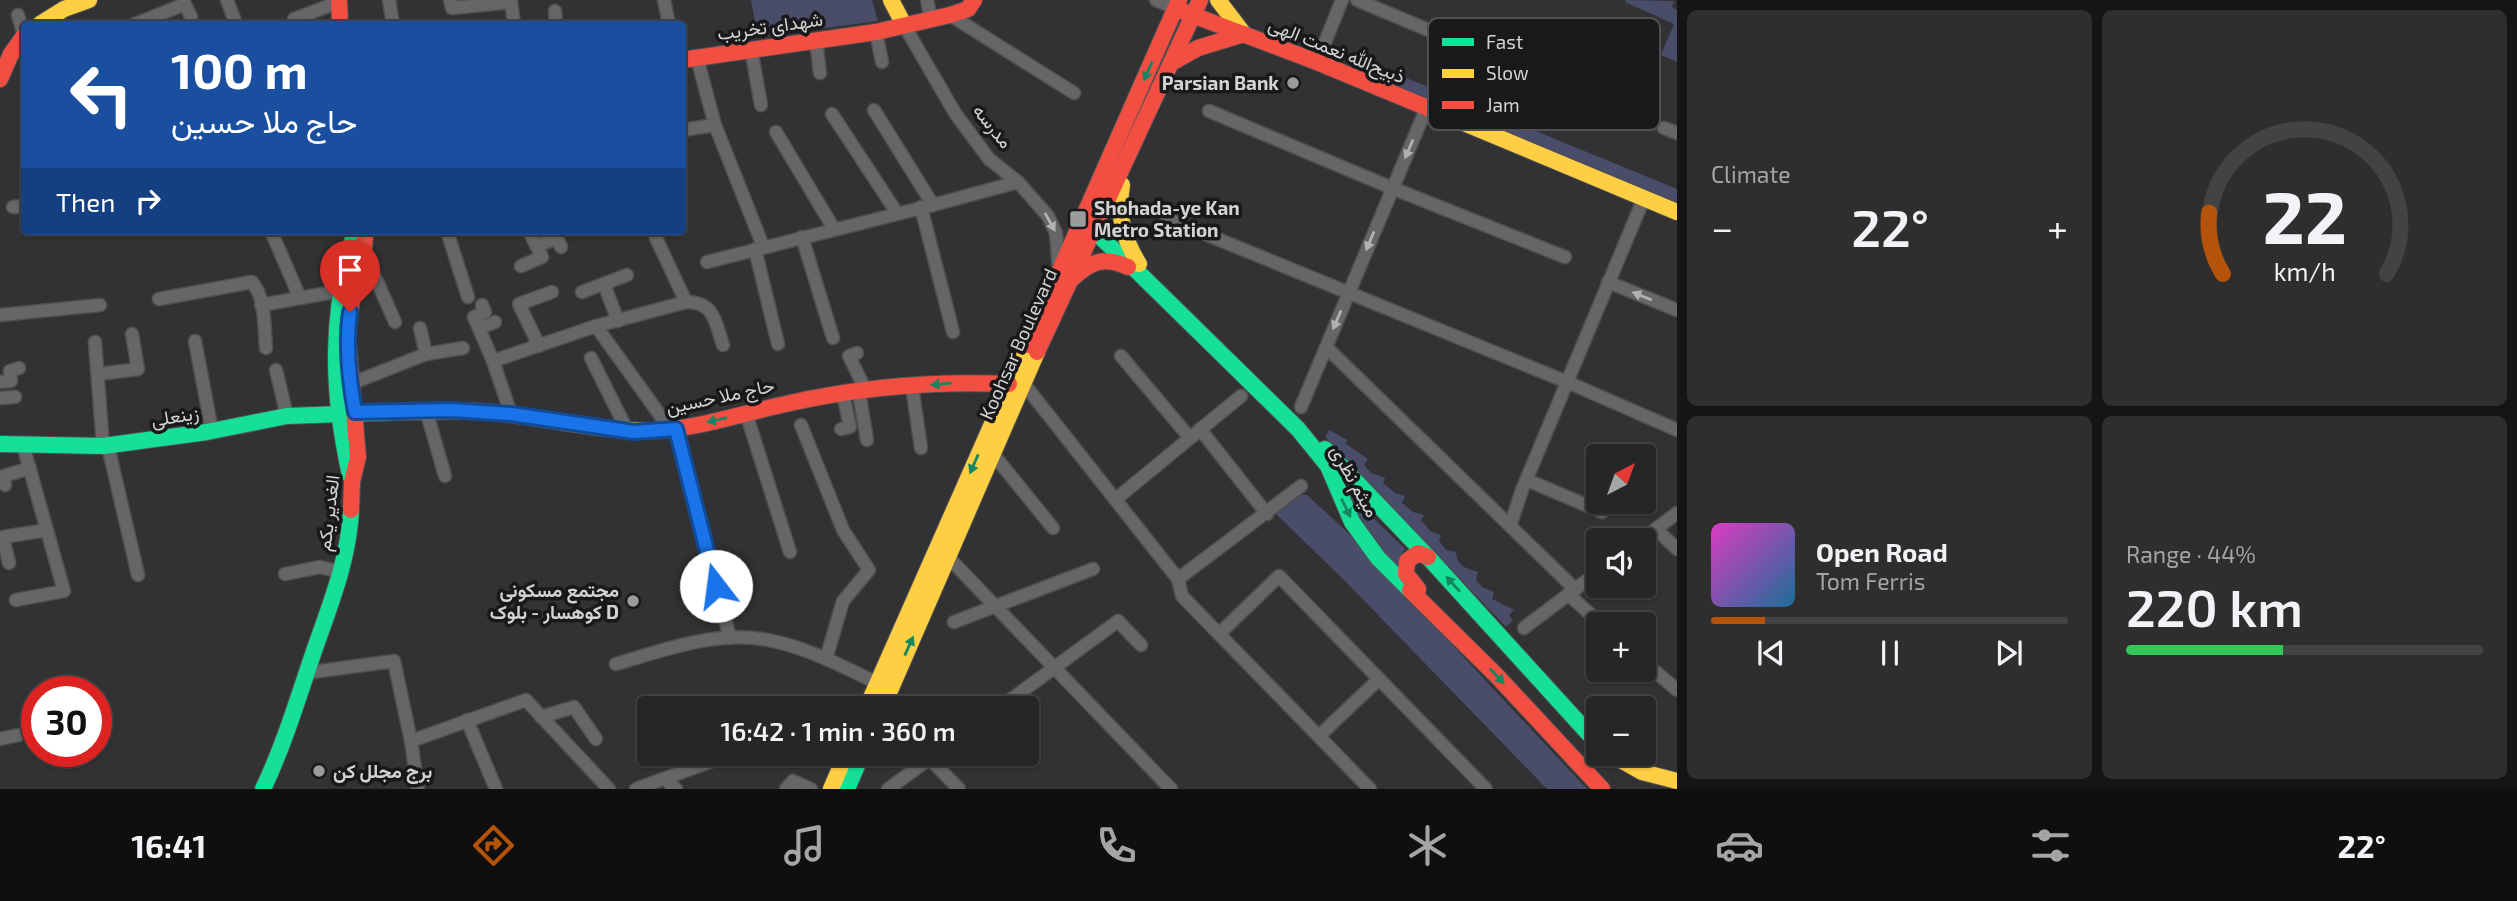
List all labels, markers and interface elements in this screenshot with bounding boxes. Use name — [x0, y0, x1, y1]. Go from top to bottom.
street label: شهدای تخریب — [716, 7, 824, 45]
street label: ذبیح‌الله نعمت الهی — [1264, 12, 1409, 90]
legend — [1428, 18, 1660, 130]
text: Fast — [1486, 30, 1523, 53]
text: 100 m — [171, 40, 308, 99]
icon: left — [56, 49, 147, 140]
one-way arrow — [1142, 61, 1154, 81]
text: Slow — [1486, 61, 1529, 84]
place label: Parsian Bank — [1162, 71, 1279, 94]
marker: Parsian Bank — [1285, 75, 1301, 91]
text: Jam — [1486, 93, 1520, 116]
street label: مدرسه — [968, 99, 1018, 153]
text: حاج ملا حسین — [171, 101, 357, 139]
one-way arrow — [1403, 138, 1414, 159]
text: Climate — [1711, 160, 1791, 188]
text: 22 — [2262, 171, 2347, 259]
icon: right — [129, 182, 167, 220]
text: Then — [56, 186, 115, 217]
text: 22° — [1851, 195, 1929, 257]
place label: Shohada-ye Kan Metro Station — [1094, 196, 1240, 241]
text: − — [1711, 204, 1733, 250]
text: + — [2047, 204, 2068, 250]
marker: Shohada-ye Kan Metro Station — [1068, 209, 1088, 229]
one-way arrow — [1044, 212, 1056, 231]
one-way arrow — [1365, 230, 1376, 251]
pin — [320, 240, 380, 312]
icon: arrive — [331, 251, 369, 289]
text: km/h — [2273, 256, 2336, 286]
street label: Koohsar Boulevard — [974, 265, 1061, 423]
one-way arrow — [1632, 291, 1653, 302]
one-way arrow — [1332, 310, 1343, 331]
street label: حاج ملا حسین — [663, 373, 777, 420]
one-way arrow — [930, 379, 952, 390]
street label: زینعلی — [149, 400, 201, 432]
one-way arrow — [706, 415, 728, 426]
street label: میثم نظری — [1324, 441, 1385, 522]
north arrow — [1586, 444, 1656, 514]
map controls — [1586, 444, 1656, 766]
one-way arrow — [968, 454, 980, 474]
street label: الغدیر یکم — [311, 473, 346, 553]
one-way arrow — [1340, 498, 1351, 518]
button: sound — [1586, 528, 1656, 598]
text: Open Road — [1816, 536, 1948, 567]
text: Range · 44% — [2126, 540, 2256, 568]
position arrow — [679, 549, 753, 623]
text: Tom Ferris — [1816, 567, 1925, 595]
one-way arrow — [1445, 575, 1461, 593]
text: 220 km — [2126, 575, 2303, 637]
place label: مجتمع مسکونی کوهسار - بلوک D — [490, 578, 619, 625]
marker: مجتمع مسکونی کوهسار - بلوک D — [625, 593, 641, 609]
button: + — [1586, 612, 1656, 682]
icon: previous — [1752, 634, 1790, 672]
icon: pause — [1871, 634, 1909, 672]
icon: next — [1990, 634, 2028, 672]
one-way arrow — [904, 635, 915, 656]
one-way arrow — [1489, 667, 1505, 684]
speed limit sign: 30 — [21, 676, 112, 767]
button: − — [1586, 696, 1656, 766]
text: 16:42 · 1 min · 360 m — [720, 715, 956, 746]
place label: برج مجلل کن — [333, 759, 432, 784]
marker: برج مجلل کن — [311, 763, 327, 779]
icon: directions — [469, 821, 518, 870]
icon: music — [780, 821, 829, 870]
icon: phone — [1092, 821, 1141, 870]
icon: climate — [1403, 821, 1452, 870]
icon: car — [1715, 821, 1764, 870]
icon: filters — [2026, 821, 2075, 870]
text: 16:41 — [131, 826, 206, 864]
text: 22° — [2338, 826, 2386, 864]

